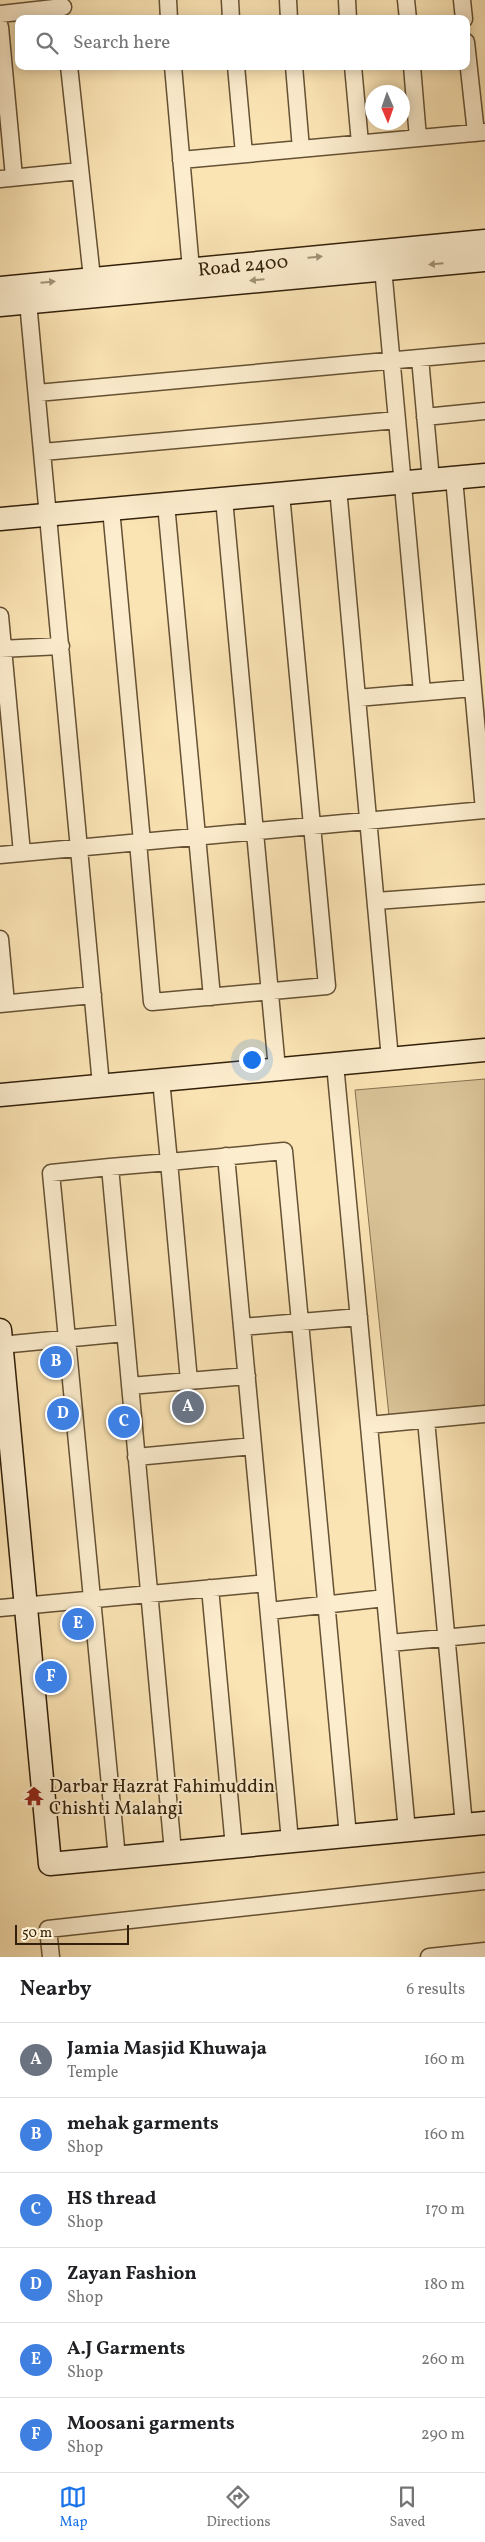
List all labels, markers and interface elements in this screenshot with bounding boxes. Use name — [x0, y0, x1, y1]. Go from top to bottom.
search box — [15, 15, 470, 70]
icon: search — [33, 29, 61, 57]
text: Search here — [73, 30, 170, 56]
north arrow — [365, 85, 410, 130]
street label: Road 2400 — [197, 249, 289, 284]
one-way arrow — [307, 253, 323, 261]
one-way arrow — [428, 260, 444, 268]
one-way arrow — [249, 276, 265, 284]
one-way arrow — [41, 278, 57, 286]
your location — [239, 1047, 265, 1073]
pin: B — [40, 1343, 72, 1381]
pin: A — [172, 1388, 204, 1426]
pin: D — [47, 1395, 79, 1433]
pin: C — [108, 1403, 140, 1441]
pin: E — [62, 1605, 94, 1643]
pin: F — [35, 1658, 67, 1696]
place label: Darbar Hazrat Fahimuddin Chishti Malangi — [49, 1774, 275, 1822]
temple icon: Darbar Hazrat Fahimuddin Chishti Malangi — [23, 1785, 45, 1807]
scale bar — [15, 1922, 129, 1945]
text: 50 m — [22, 1924, 52, 1943]
text: Nearby — [20, 1975, 91, 2004]
text: 6 results — [406, 1979, 465, 2001]
text: Jamia Masjid Khuwaja — [67, 2036, 267, 2062]
text: A — [30, 2049, 42, 2071]
text: 160 m — [424, 2049, 465, 2071]
text: Temple — [67, 2062, 118, 2084]
text: mehak garments — [67, 2111, 219, 2137]
text: B — [31, 2124, 41, 2146]
text: 160 m — [424, 2124, 465, 2146]
text: Shop — [67, 2137, 103, 2159]
text: HS thread — [67, 2186, 156, 2212]
text: C — [31, 2199, 41, 2221]
text: 170 m — [425, 2199, 465, 2221]
text: Shop — [67, 2212, 103, 2234]
text: Zayan Fashion — [67, 2261, 197, 2287]
text: D — [30, 2274, 42, 2296]
text: 180 m — [424, 2274, 465, 2296]
text: Shop — [67, 2287, 103, 2309]
text: A.J Garments — [67, 2336, 185, 2362]
text: E — [31, 2349, 41, 2371]
text: 260 m — [421, 2349, 465, 2371]
text: Shop — [67, 2362, 103, 2384]
text: Moosani garments — [67, 2411, 235, 2437]
text: F — [31, 2424, 41, 2446]
text: 290 m — [421, 2424, 465, 2446]
text: Shop — [67, 2437, 103, 2459]
tab: Map — [59, 2483, 87, 2532]
tab: Directions — [206, 2483, 271, 2532]
tab: Saved — [389, 2483, 426, 2532]

